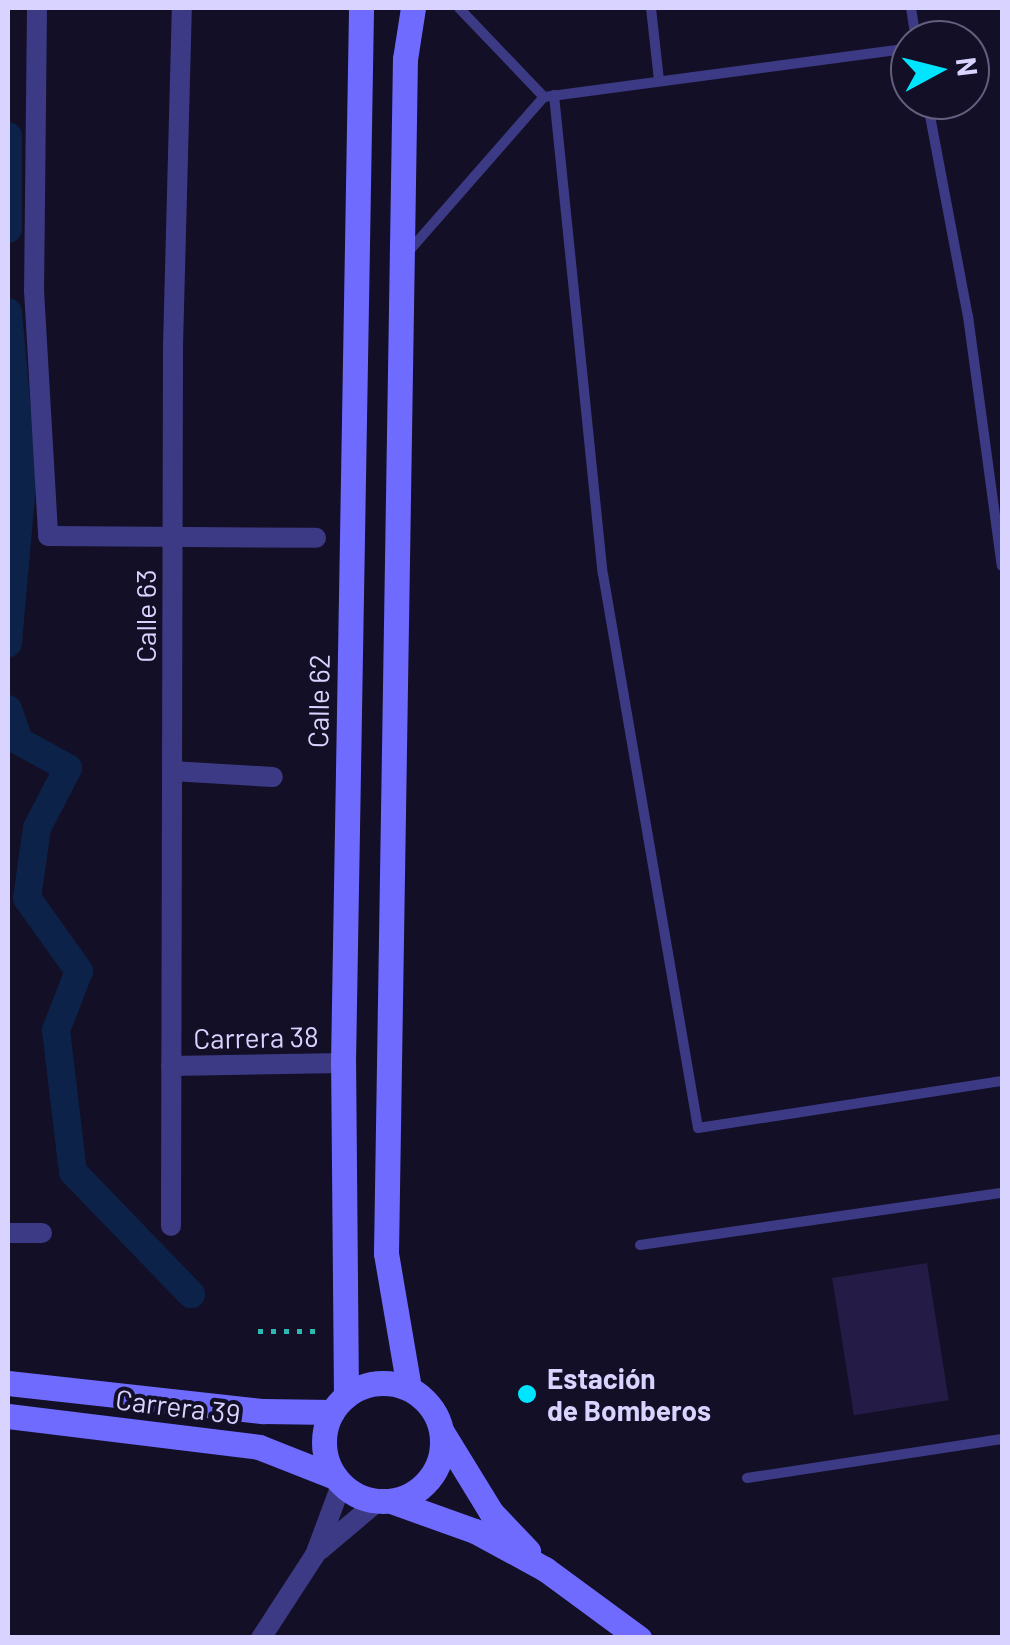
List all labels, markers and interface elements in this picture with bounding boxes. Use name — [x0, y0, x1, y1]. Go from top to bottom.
north arrow — [890, 20, 990, 120]
text: N — [950, 55, 986, 78]
street label: Calle 63 — [128, 569, 162, 663]
street label: Calle 62 — [300, 654, 336, 748]
street label: Carrera 38 — [193, 1019, 319, 1055]
place label: Estación de Bomberos — [547, 1361, 711, 1427]
street label: Carrera 39 — [114, 1382, 242, 1430]
marker: Estación de Bomberos — [516, 1383, 538, 1405]

